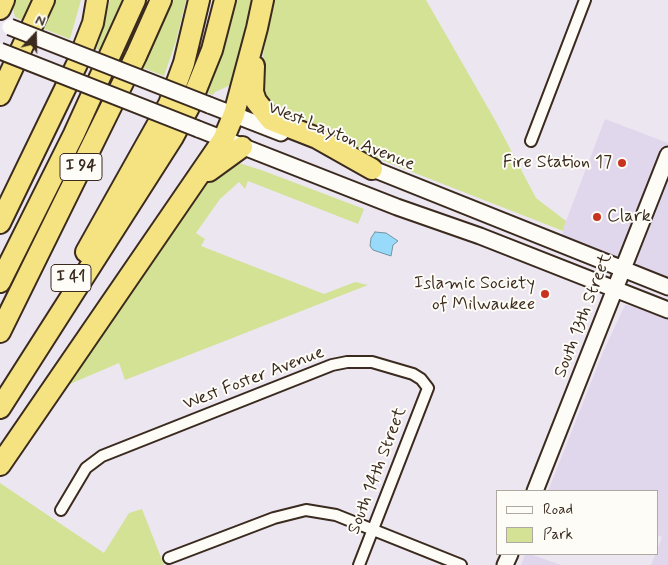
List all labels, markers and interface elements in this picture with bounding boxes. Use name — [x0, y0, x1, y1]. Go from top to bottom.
north arrow — [10, 10, 60, 60]
text: N — [33, 11, 48, 31]
street label: West Layton Avenue — [264, 98, 418, 176]
place label: Fire Station 17 — [503, 152, 612, 174]
road number: I 94 — [60, 154, 102, 180]
marker: Fire Station 17 — [616, 157, 628, 169]
place label: Clark — [607, 206, 651, 228]
marker: Clark — [591, 211, 603, 223]
street label: South 13th Street — [550, 251, 618, 381]
road number: I 41 — [51, 264, 91, 292]
place label: Islamic Society of Milwaukee — [414, 273, 535, 316]
marker: Islamic Society of Milwaukee — [539, 288, 551, 300]
street label: West Foster Avenue — [181, 342, 327, 416]
street label: South 14th Street — [344, 404, 412, 538]
legend — [496, 490, 658, 555]
text: Road — [543, 500, 573, 520]
text: Park — [543, 525, 573, 545]

